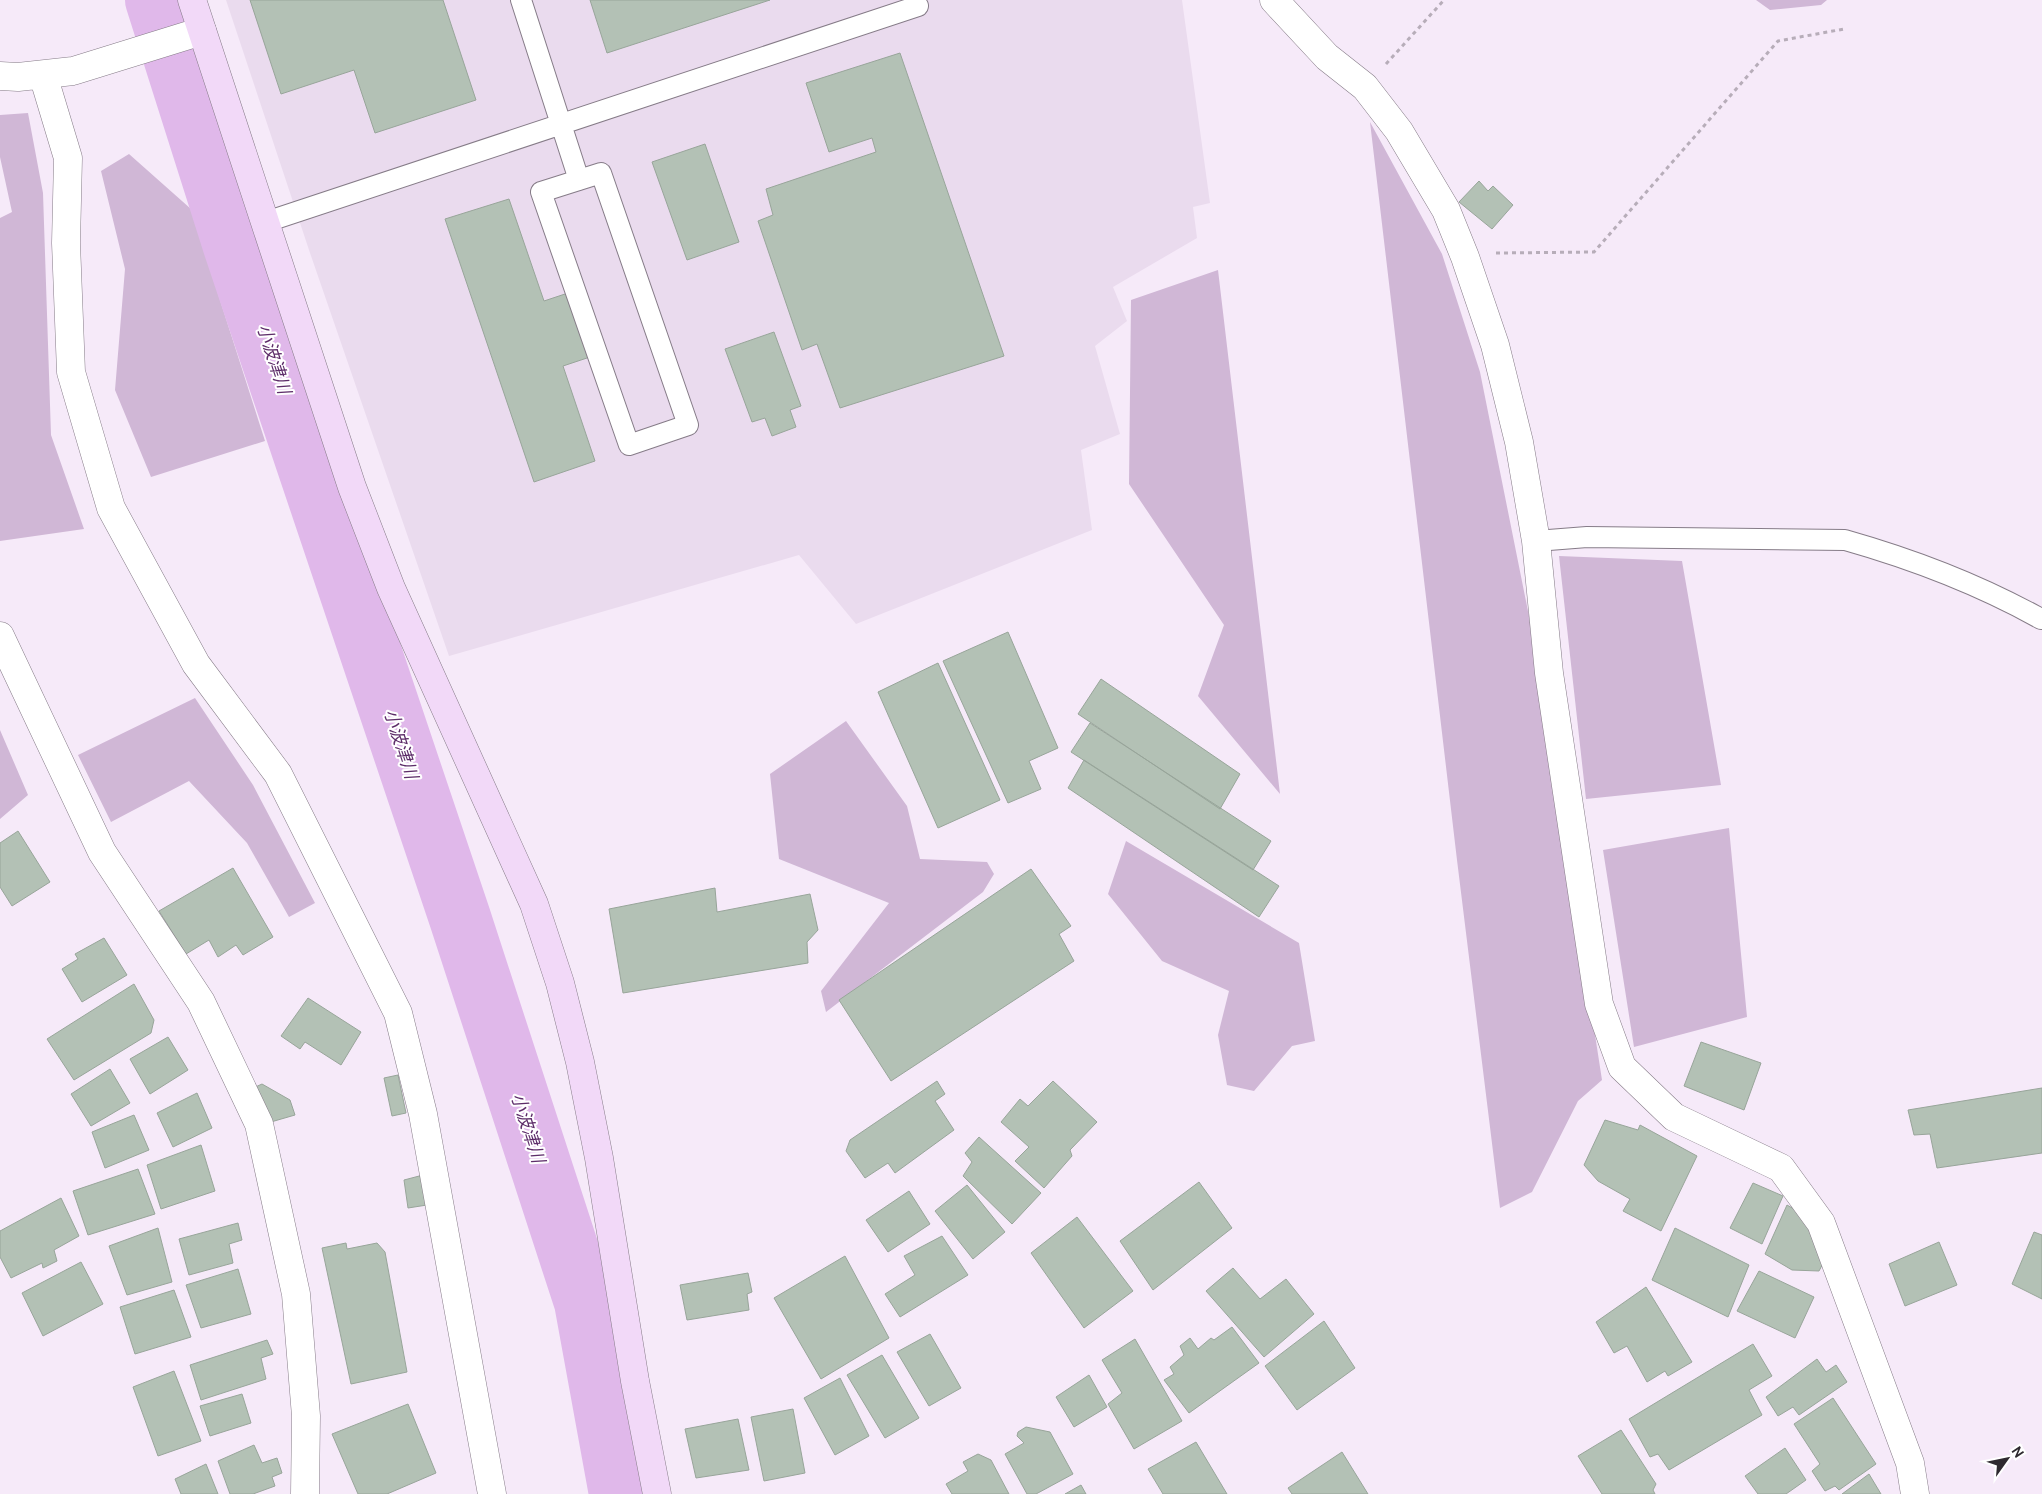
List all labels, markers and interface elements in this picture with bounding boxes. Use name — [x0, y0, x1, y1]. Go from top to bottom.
water label: 小波津川 — [252, 321, 296, 399]
water label: 小波津川 — [379, 706, 423, 784]
water label: 小波津川 — [506, 1090, 550, 1168]
north arrow — [1982, 1434, 2032, 1484]
text: N — [2008, 1443, 2028, 1461]

